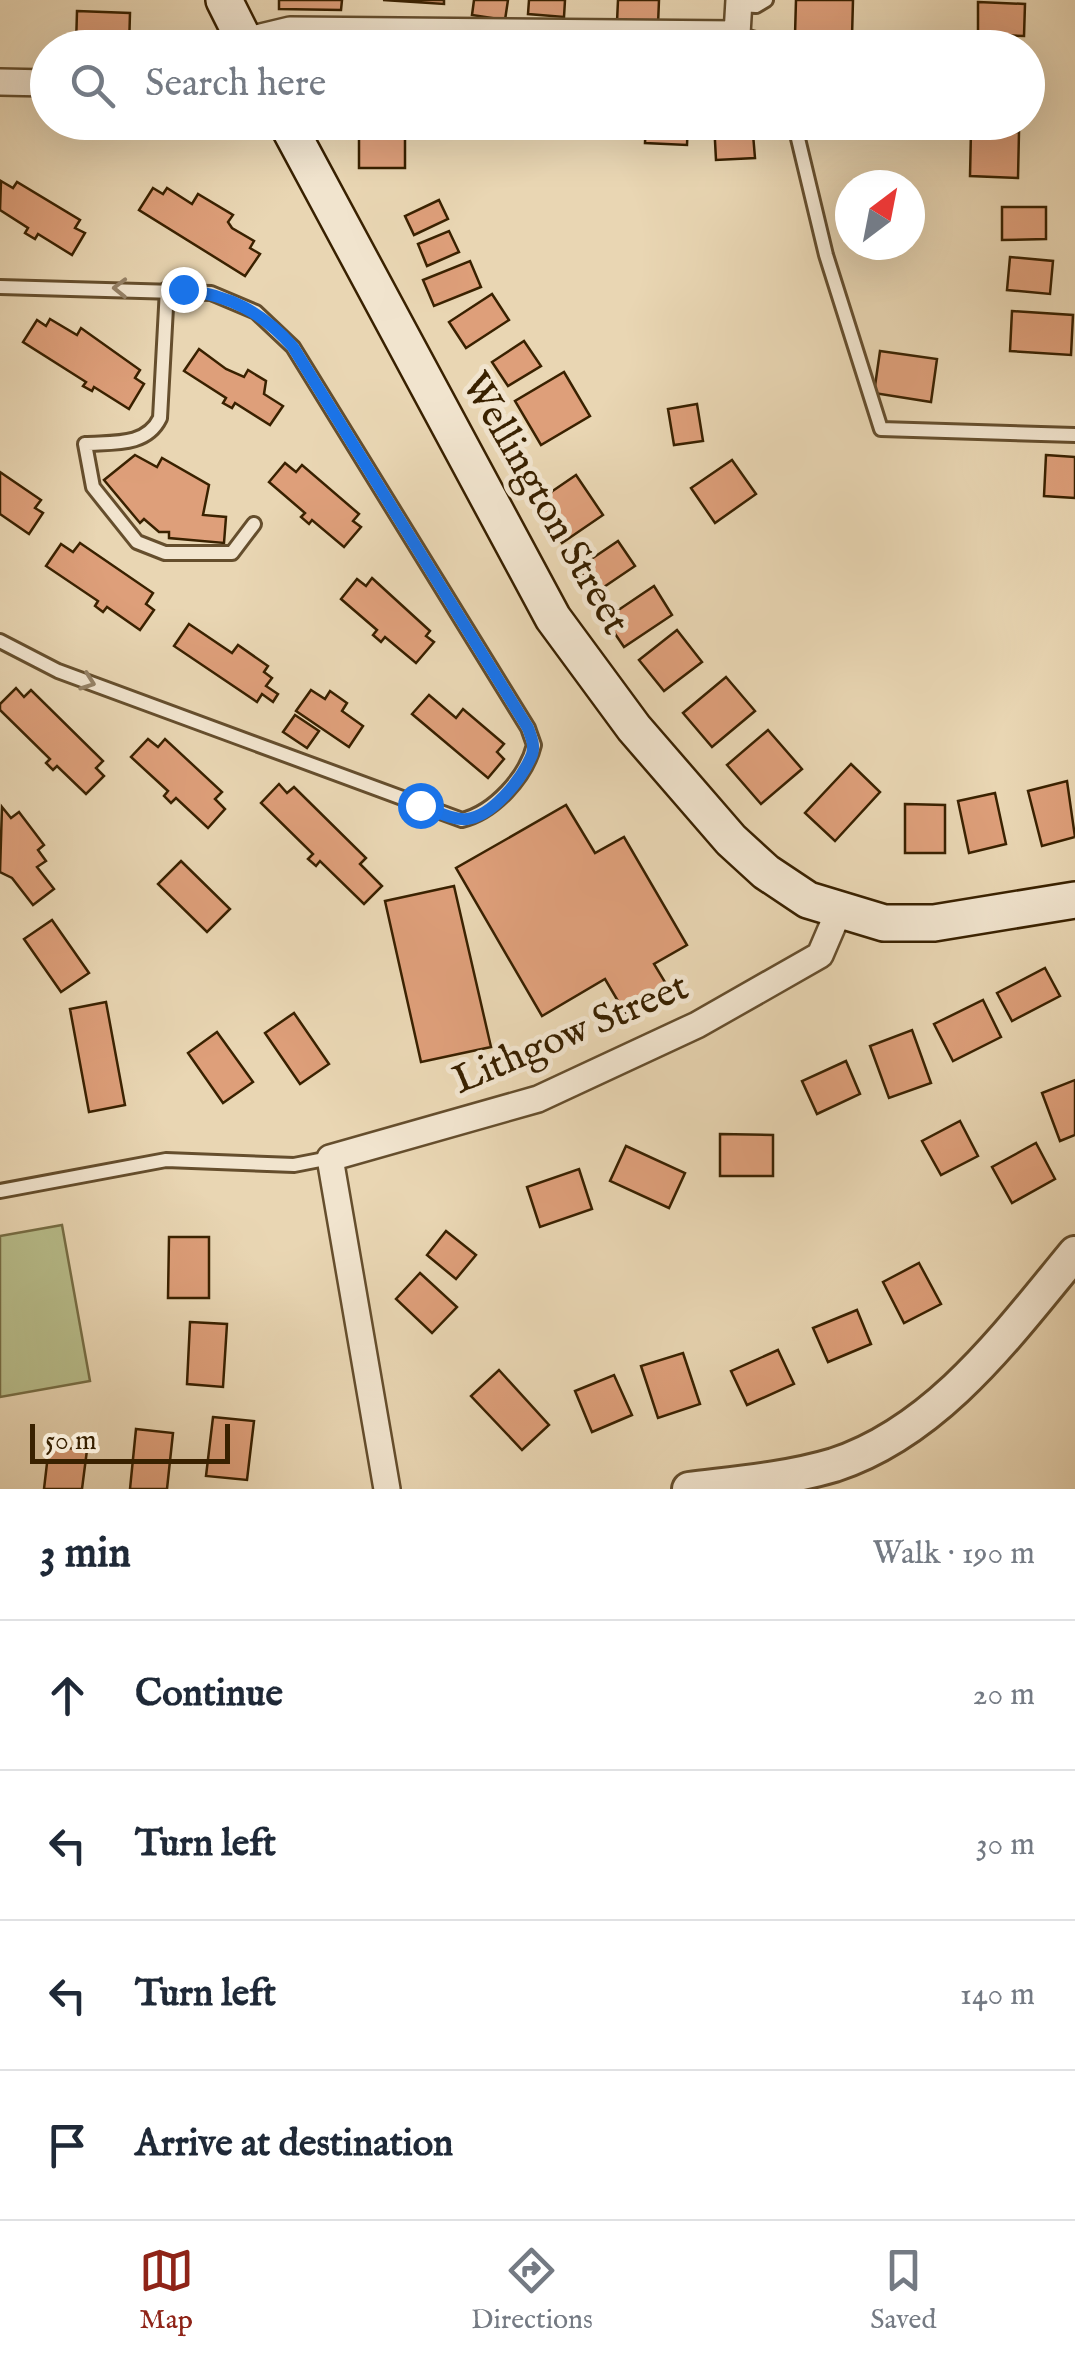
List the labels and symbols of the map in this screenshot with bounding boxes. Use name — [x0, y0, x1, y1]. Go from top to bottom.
north arrow — [835, 170, 925, 260]
route end — [161, 267, 207, 313]
one-way arrow — [112, 277, 128, 299]
street label: Wellington Street — [448, 364, 640, 644]
one-way arrow — [78, 670, 96, 690]
route start — [398, 783, 444, 829]
street label: Lithgow Street — [445, 962, 697, 1108]
scale bar — [30, 1419, 230, 1464]

